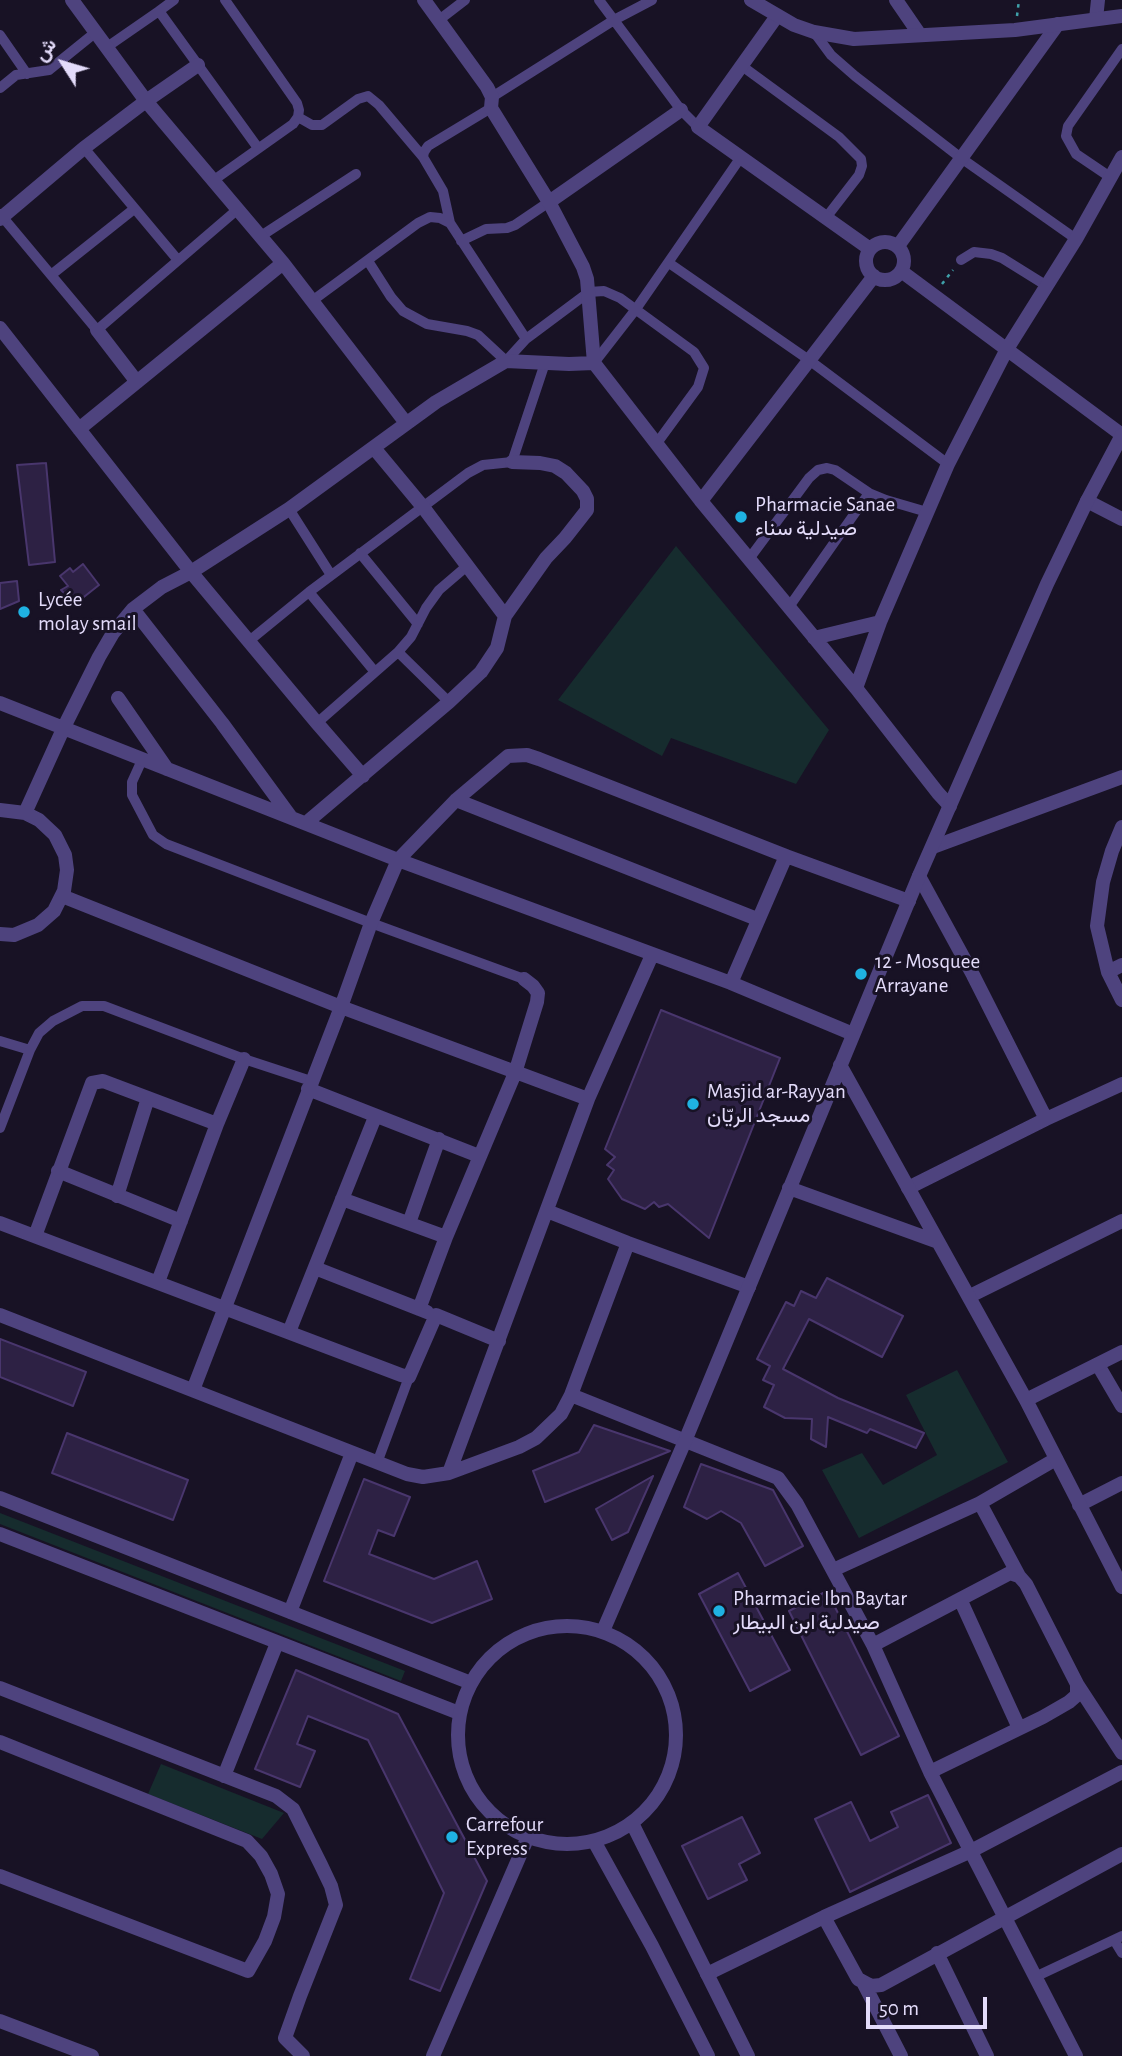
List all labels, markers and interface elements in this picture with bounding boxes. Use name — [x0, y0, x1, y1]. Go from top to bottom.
north arrow — [28, 28, 98, 98]
text: ش — [31, 35, 60, 65]
place label: Pharmacie Sanae صيدلية سناء — [755, 492, 895, 542]
marker: Pharmacie Sanae صيدلية سناء — [733, 509, 749, 525]
place label: Lycée molay smail — [38, 587, 137, 637]
marker: Lycée molay smail — [16, 604, 32, 620]
place label: 12 - Mosquee Arrayane — [875, 949, 980, 999]
marker: 12 - Mosquee Arrayane — [853, 966, 869, 982]
place label: Masjid ar-Rayyan مسجد الريّان — [707, 1079, 846, 1129]
marker: Masjid ar-Rayyan مسجد الريّان — [685, 1096, 701, 1112]
place label: Pharmacie Ibn Baytar صيدلية ابن البيطار — [733, 1586, 907, 1636]
marker: Pharmacie Ibn Baytar صيدلية ابن البيطار — [711, 1603, 727, 1619]
place label: Carrefour Express — [466, 1812, 543, 1862]
marker: Carrefour Express — [444, 1829, 460, 1845]
scale bar — [870, 1982, 991, 2026]
text: 50 m — [879, 1998, 919, 2019]

